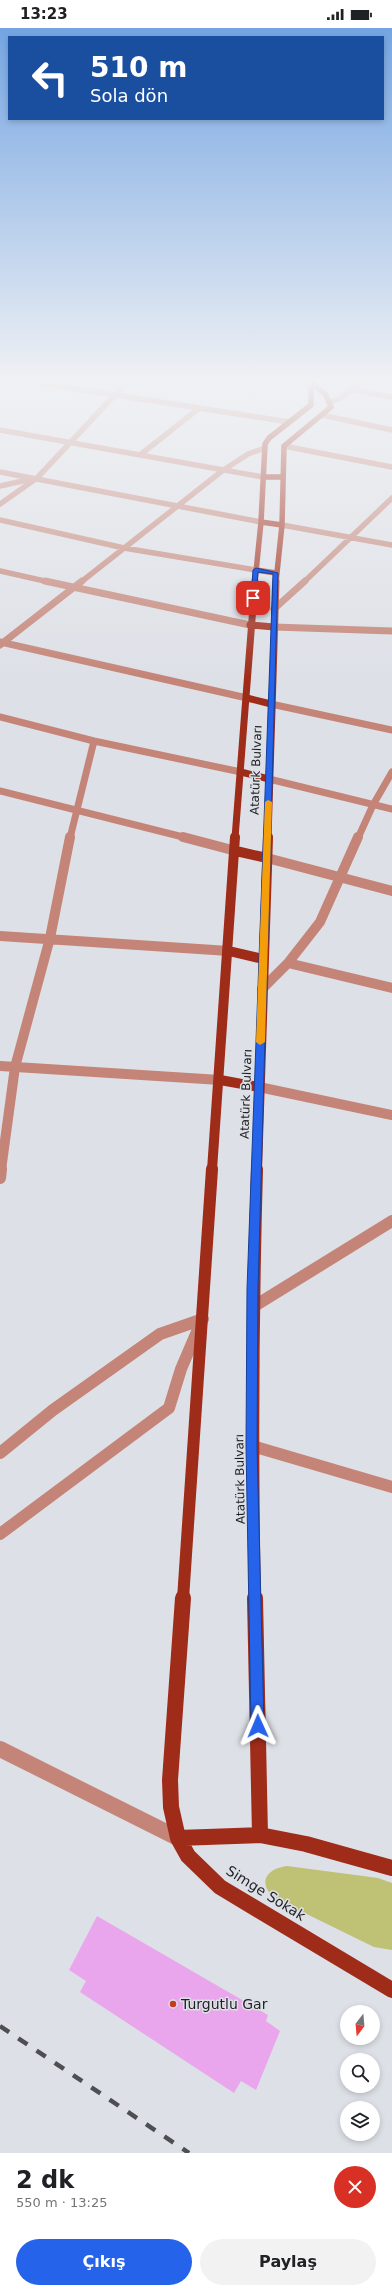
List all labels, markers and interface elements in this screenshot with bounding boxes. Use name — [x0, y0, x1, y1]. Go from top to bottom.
text: 13:23 — [20, 5, 68, 23]
text: 510 m — [90, 51, 187, 84]
icon: left — [24, 52, 76, 104]
text: Sola dön — [90, 85, 168, 106]
pin — [236, 581, 270, 615]
icon: arrive — [242, 587, 264, 609]
street label: Atatürk Bulvarı — [247, 725, 265, 815]
street label: Atatürk Bulvarı — [237, 1049, 255, 1139]
street label: Atatürk Bulvarı — [232, 1434, 248, 1524]
position arrow — [237, 1705, 279, 1747]
street label: Simge Sokak — [223, 1862, 309, 1924]
place label: Turgutlu Gar — [180, 1996, 268, 2012]
marker: Turgutlu Gar — [168, 1999, 178, 2009]
north arrow — [340, 2005, 380, 2045]
map controls — [340, 2005, 380, 2141]
button: search — [340, 2053, 380, 2093]
button: layers — [340, 2101, 380, 2141]
text: 2 dk — [16, 2166, 74, 2194]
button: close — [334, 2166, 376, 2208]
text: 550 m · 13:25 — [16, 2195, 107, 2210]
button: Çıkış — [16, 2239, 192, 2285]
button: Paylaş — [200, 2239, 376, 2285]

